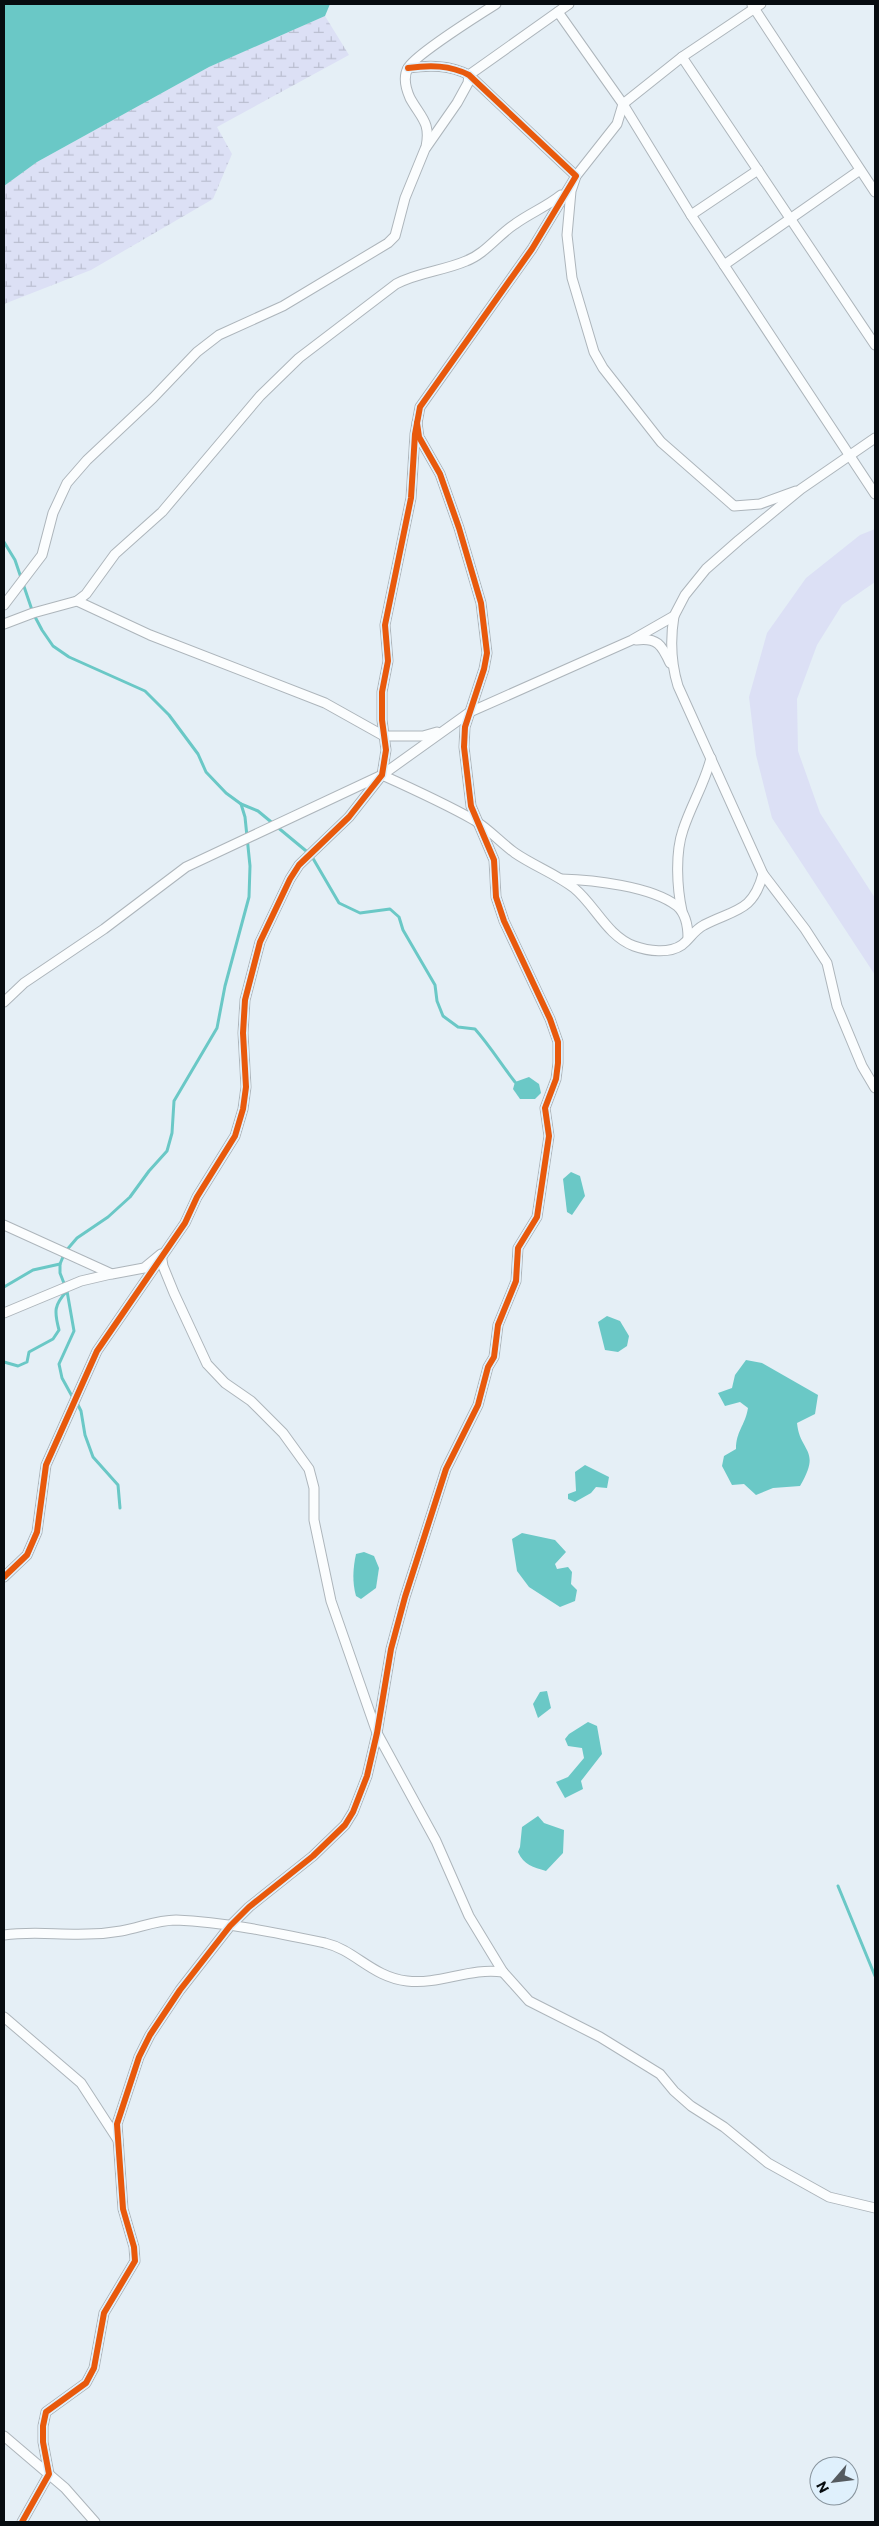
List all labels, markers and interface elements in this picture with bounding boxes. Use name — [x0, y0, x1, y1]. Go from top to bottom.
north arrow — [809, 2456, 859, 2506]
text: N — [812, 2479, 832, 2496]

